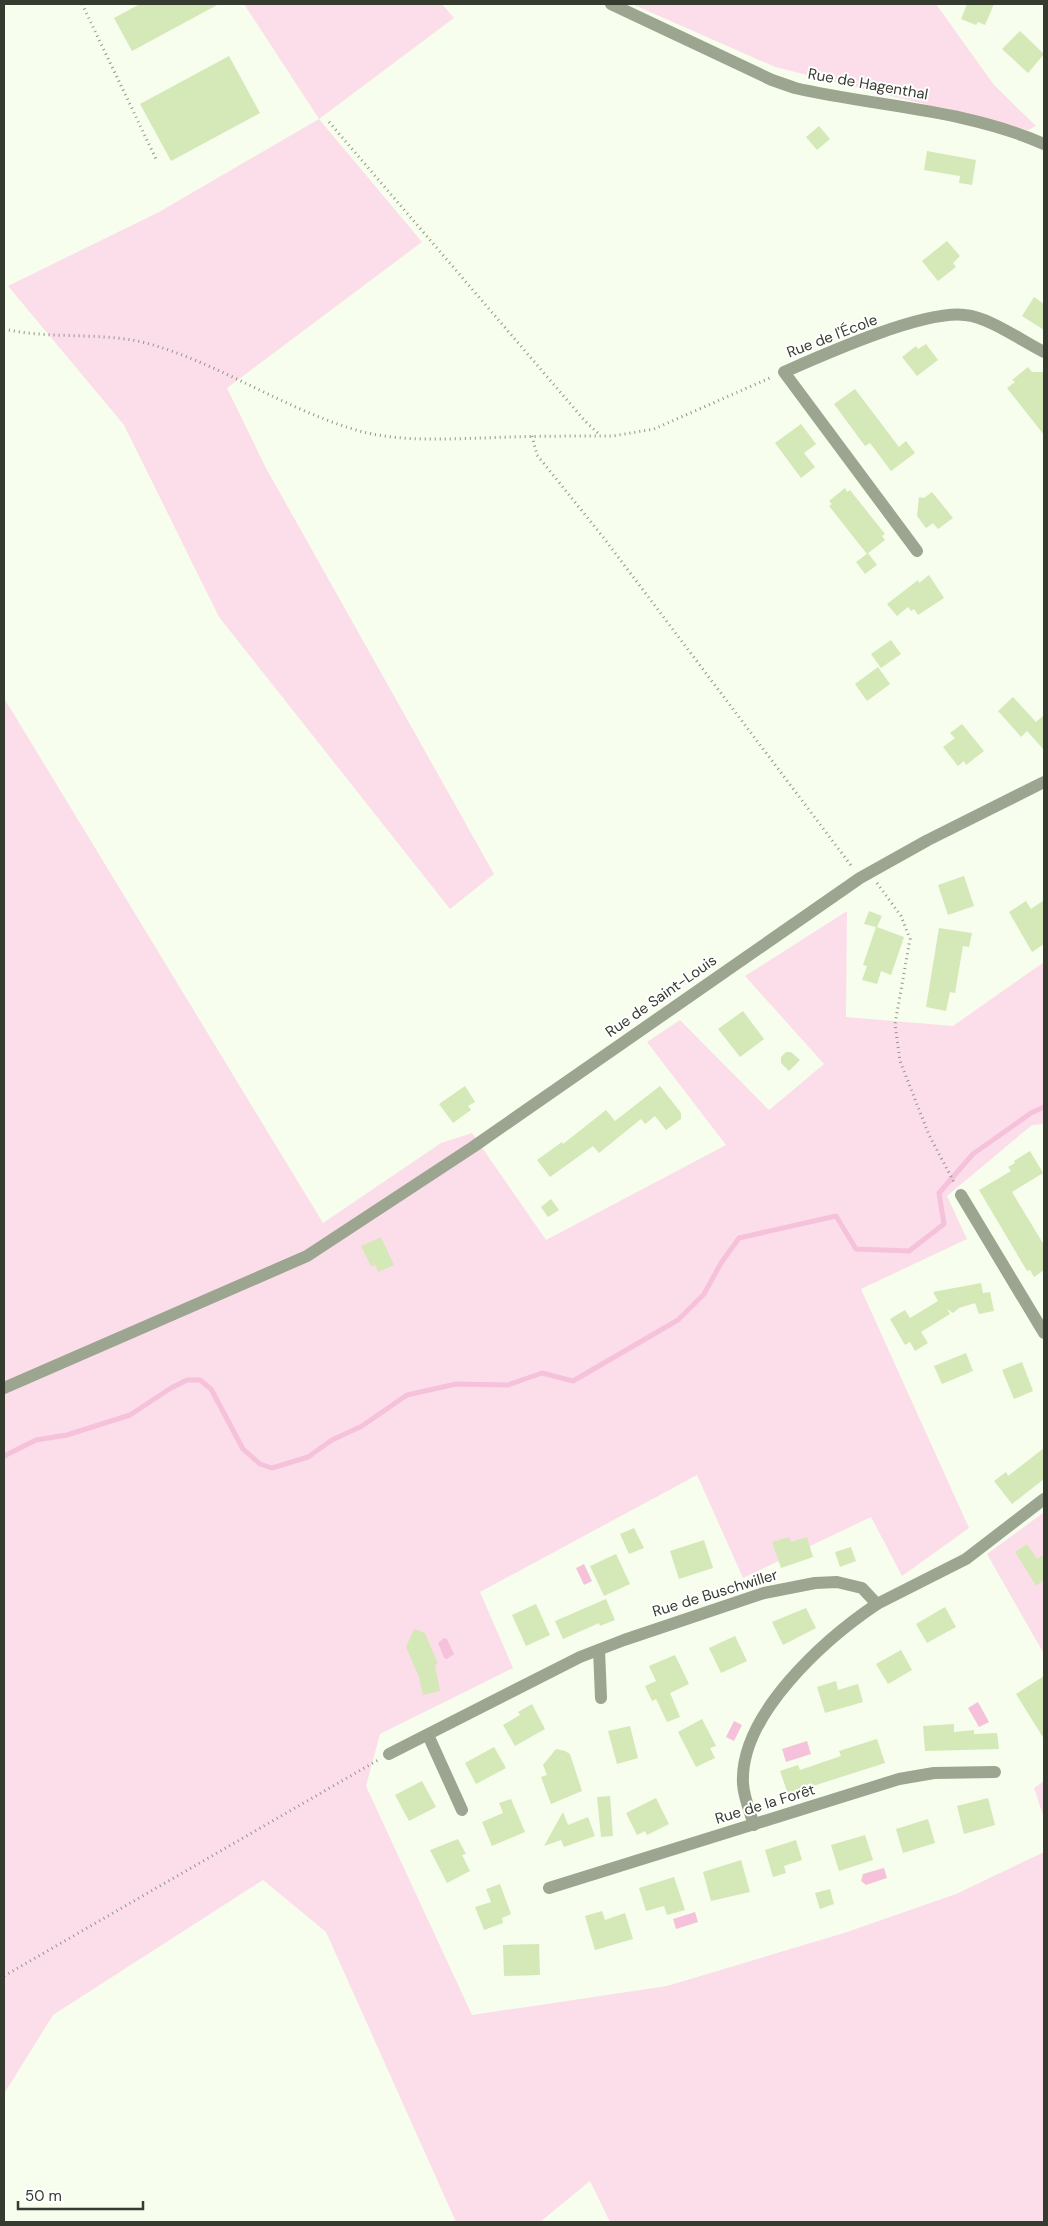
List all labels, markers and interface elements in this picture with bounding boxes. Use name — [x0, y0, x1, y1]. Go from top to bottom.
street label: Rue de Hagenthal — [806, 64, 930, 104]
street label: Rue de l'École — [784, 310, 880, 362]
street label: Rue de Saint-Louis — [602, 950, 720, 1042]
street label: Rue de Buschwiller — [650, 1564, 781, 1622]
street label: Rue de la Forêt — [713, 1779, 817, 1829]
scale bar — [18, 2178, 142, 2210]
text: 50 m — [25, 2186, 62, 2206]

